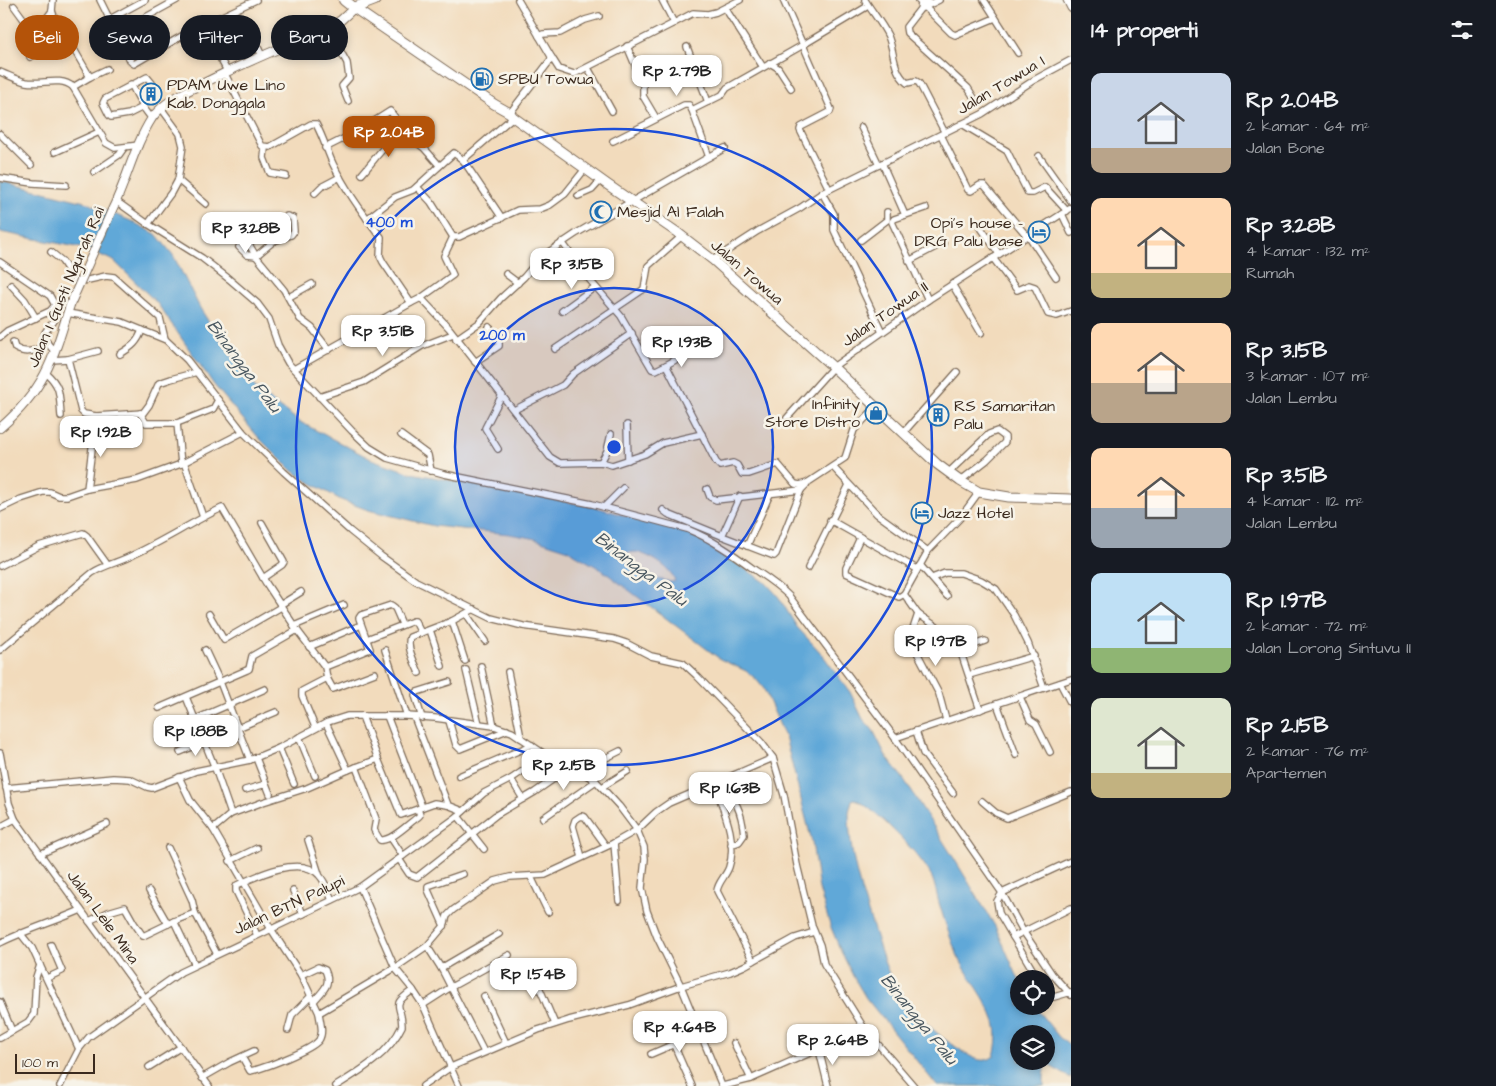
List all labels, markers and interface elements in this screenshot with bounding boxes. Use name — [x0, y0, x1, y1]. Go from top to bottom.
chip: Beli — [15, 15, 79, 60]
chip: Sewa — [89, 15, 170, 60]
chip: Filter — [180, 15, 261, 60]
chip: Baru — [271, 15, 348, 60]
text: 14 properti — [1091, 16, 1198, 45]
icon: filters — [1448, 16, 1476, 44]
street label: Jalan Towua I — [953, 50, 1049, 120]
pin: Rp 2.79B — [625, 54, 729, 97]
text: Rp 2.79B — [643, 60, 711, 82]
fuel station icon: SPBU Towua — [470, 67, 494, 91]
place label: SPBU Towua — [498, 68, 593, 90]
place label: PDAM Uwe Lino Kab. Donggala — [167, 74, 285, 115]
building icon: PDAM Uwe Lino Kab. Donggala — [139, 82, 163, 106]
text: Rp 2.04B — [1246, 86, 1339, 115]
icon: home — [1131, 93, 1191, 153]
text: 2 kamar · 64 m² — [1246, 115, 1370, 137]
pin: Rp 2.04B — [337, 116, 441, 158]
text: Rp 2.04B — [354, 121, 424, 143]
text: Jalan Bone — [1246, 137, 1325, 159]
mosque icon: Mesjid Al Falah — [589, 200, 613, 224]
place label: Mesjid Al Falah — [617, 201, 724, 223]
street label: Jalan I Gusti Ngurah Rai — [22, 203, 111, 371]
text: Rp 3.28B — [1246, 211, 1335, 240]
pin: Rp 3.28B — [194, 212, 298, 254]
text: 400 m — [366, 212, 413, 233]
place label: Opi’s house - DRG Palu base — [915, 212, 1023, 252]
text: Rp 3.28B — [212, 217, 280, 239]
icon: home — [1131, 218, 1191, 278]
hotel icon: Opi’s house - DRG Palu base — [1027, 220, 1051, 244]
street label: Jalan Towua — [706, 234, 788, 310]
text: 4 kamar · 132 m² — [1246, 240, 1370, 262]
pin: Rp 3.15B — [520, 248, 624, 290]
text: Rp 3.15B — [541, 253, 603, 275]
text: Rumah — [1246, 262, 1294, 284]
street label: Jalan Towua II — [837, 276, 933, 352]
water label: Binangga Palu — [200, 314, 288, 419]
pin: Rp 3.51B — [331, 314, 435, 357]
text: Rp 3.51B — [352, 320, 414, 342]
text: 200 m — [478, 325, 525, 346]
pin: Rp 1.93B — [630, 326, 734, 368]
text: Rp 1.93B — [652, 331, 712, 353]
text: Rp 3.15B — [1246, 336, 1327, 365]
icon: home — [1131, 343, 1191, 403]
text: 3 kamar · 107 m² — [1246, 365, 1370, 387]
text: Jalan Lembu — [1246, 387, 1337, 409]
place label: Infinity Store Distro — [765, 393, 860, 433]
place label: RS Samaritan Palu — [954, 395, 1055, 435]
shop icon: Infinity Store Distro — [864, 401, 888, 425]
building icon: RS Samaritan Palu — [926, 403, 950, 427]
pin: Rp 1.92B — [49, 416, 153, 458]
text: Rp 1.92B — [71, 421, 131, 443]
centre of rings — [605, 438, 623, 456]
text: Rp 3.51B — [1246, 461, 1327, 490]
icon: home — [1131, 468, 1191, 528]
text: 4 kamar · 112 m² — [1246, 490, 1364, 512]
hotel icon: Jazz Hotel — [910, 501, 934, 525]
place label: Jazz Hotel — [938, 502, 1013, 524]
text: Jalan Lembu — [1246, 512, 1337, 534]
water label: Binangga Palu — [589, 526, 693, 613]
text: Rp 1.97B — [1246, 586, 1327, 615]
icon: home — [1131, 593, 1191, 653]
text: 2 kamar · 72 m² — [1246, 615, 1368, 637]
pin: Rp 1.97B — [884, 624, 988, 667]
text: Rp 1.97B — [905, 630, 967, 652]
text: Jalan Lorong Sintuvu II — [1246, 637, 1411, 659]
text: Rp 2.15B — [1246, 711, 1329, 740]
pin: Rp 1.88B — [144, 714, 248, 757]
icon: home — [1131, 718, 1191, 778]
text: Rp 1.88B — [164, 720, 228, 742]
text: 2 kamar · 76 m² — [1246, 740, 1369, 762]
pin: Rp 2.15B — [512, 748, 616, 791]
text: Rp 2.15B — [533, 754, 595, 776]
text: Apartemen — [1246, 762, 1326, 784]
pin: Rp 1.63B — [678, 772, 782, 814]
text: Rp 1.63B — [700, 777, 760, 799]
street label: Jalan Lele Mina — [62, 866, 144, 968]
street label: Jalan BTN Palupi — [230, 869, 348, 940]
pin: Rp 1.54B — [481, 958, 585, 1000]
text: Rp 1.54B — [501, 963, 565, 985]
water label: Binangga Palu — [874, 968, 964, 1071]
map controls — [1010, 970, 1055, 1070]
button: locate — [1010, 970, 1055, 1015]
pin: Rp 4.64B — [628, 1010, 732, 1053]
text: Rp 4.64B — [644, 1016, 716, 1038]
pin: Rp 2.64B — [781, 1024, 885, 1066]
button: layers — [1010, 1025, 1055, 1070]
text: Rp 2.64B — [798, 1029, 868, 1051]
scale bar — [15, 1051, 95, 1074]
text: 100 m — [22, 1053, 58, 1073]

